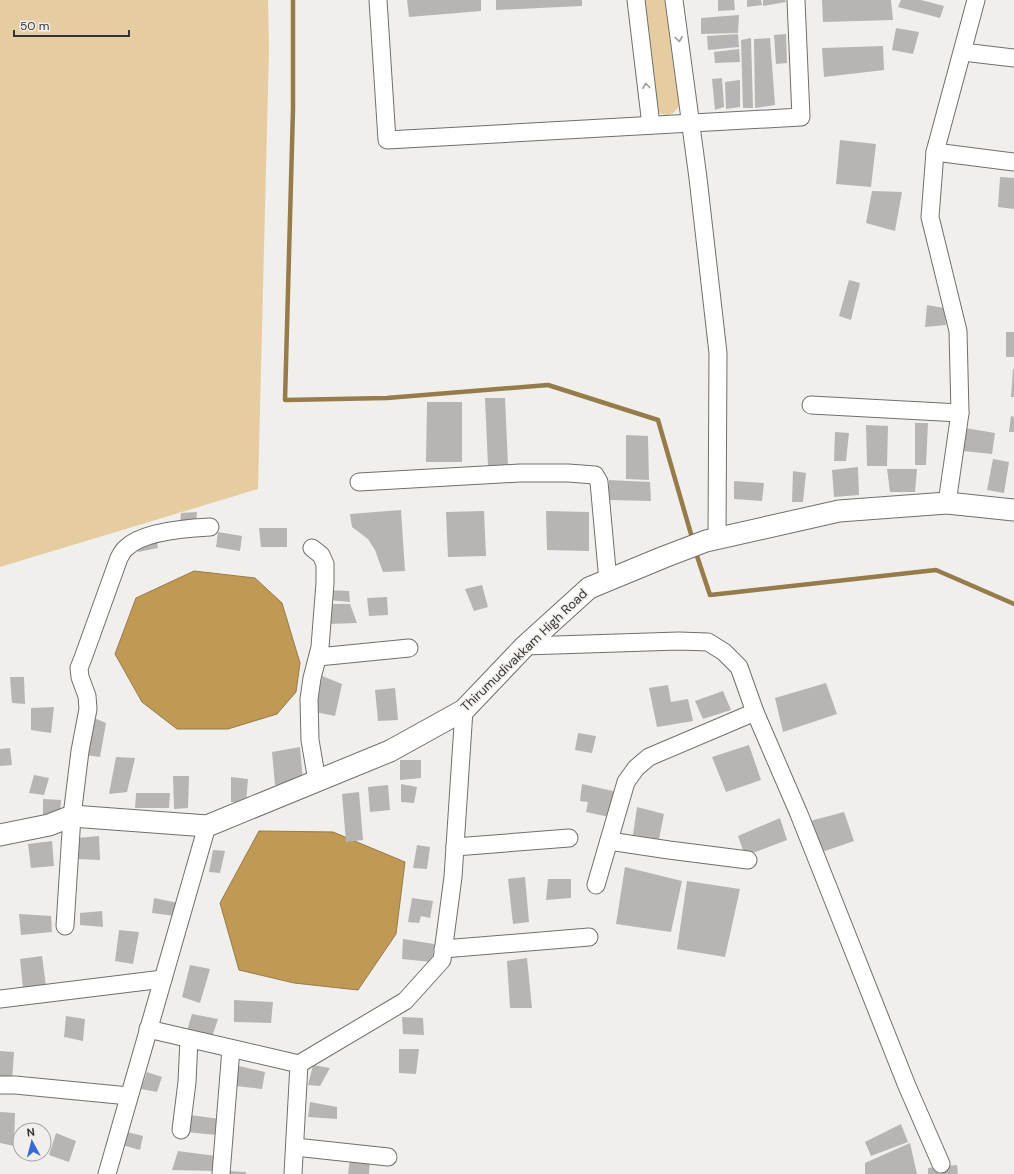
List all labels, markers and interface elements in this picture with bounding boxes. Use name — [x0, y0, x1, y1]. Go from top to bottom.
scale bar — [14, 12, 129, 38]
text: 50 m — [20, 18, 49, 34]
one-way arrow — [674, 36, 683, 42]
one-way arrow — [642, 83, 651, 89]
street label: Thirumudivakkam High Road — [457, 585, 591, 715]
north arrow — [12, 1122, 52, 1162]
text: N — [26, 1125, 36, 1140]

